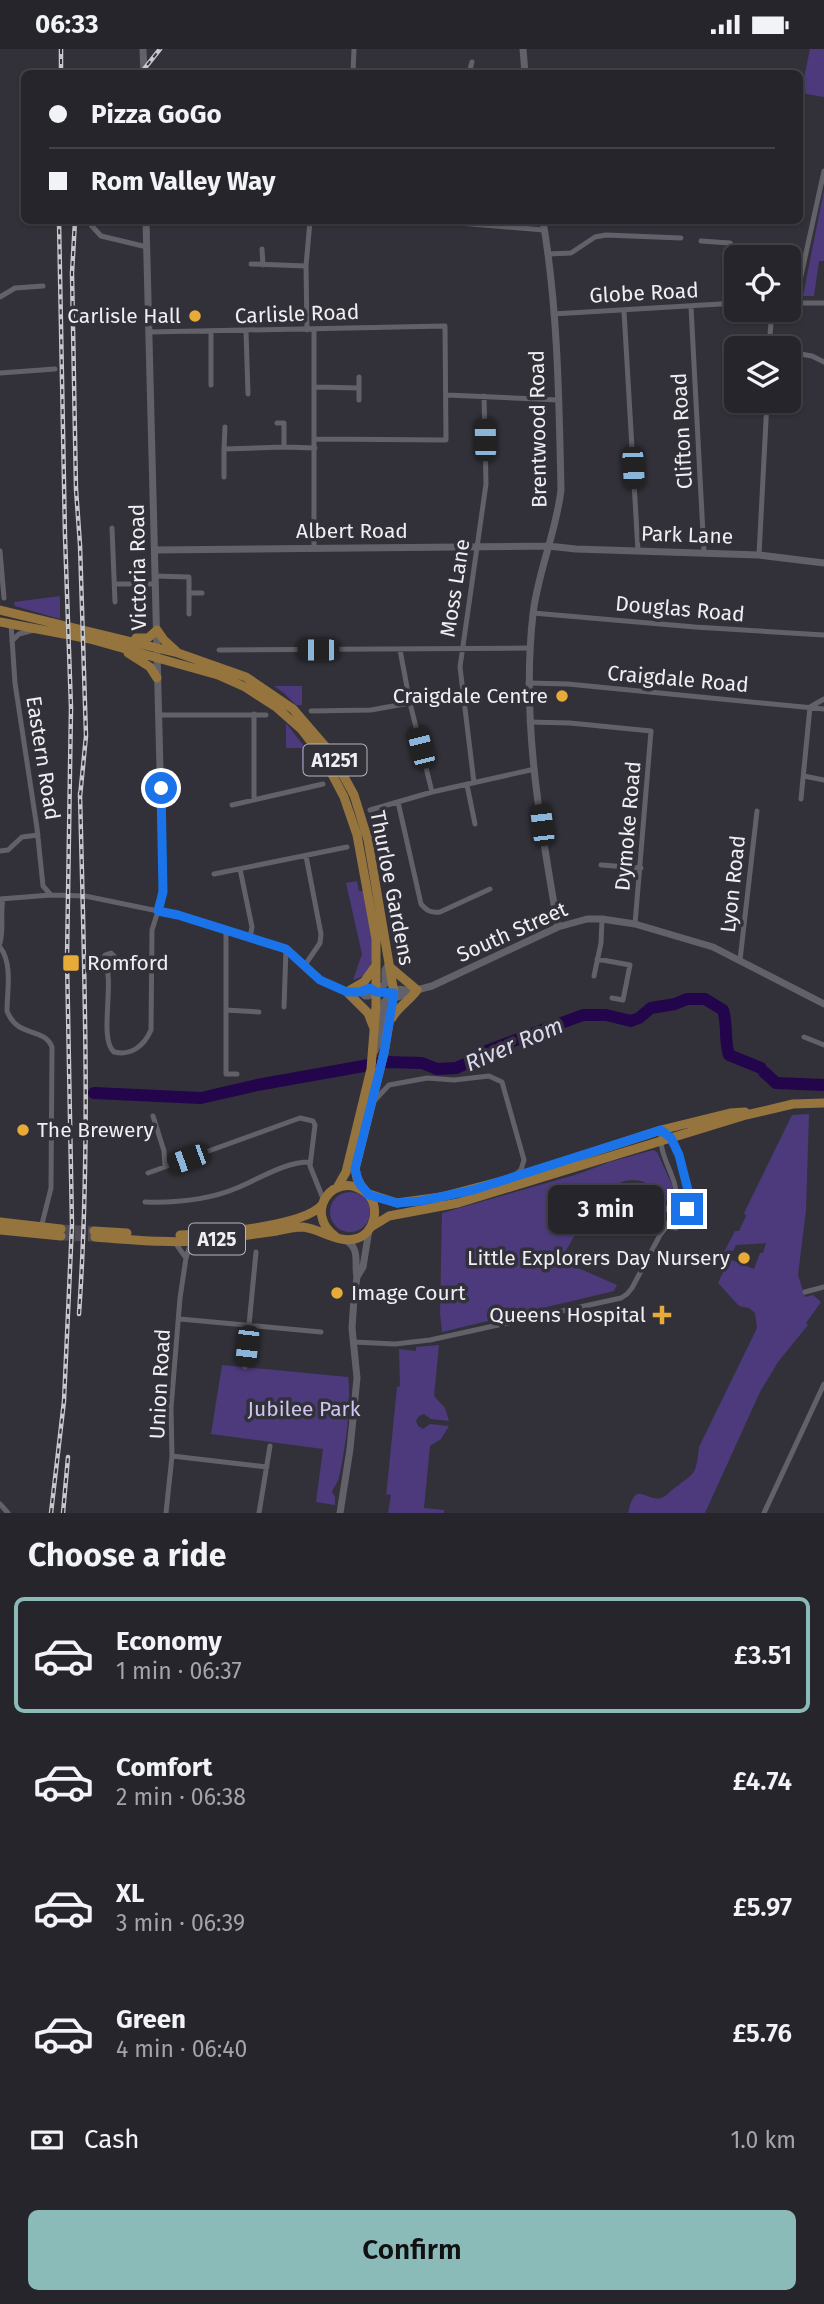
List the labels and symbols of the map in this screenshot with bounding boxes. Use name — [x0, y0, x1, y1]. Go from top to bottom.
street label: Globe Road — [589, 277, 699, 309]
street label: Carlisle Road — [234, 299, 360, 329]
place label: Carlisle Hall — [67, 303, 181, 329]
marker: Carlisle Hall — [187, 308, 203, 324]
street label: Brentwood Road — [524, 350, 552, 508]
street label: Clifton Road — [666, 372, 698, 490]
car — [475, 419, 496, 461]
car — [622, 446, 645, 490]
street label: Victoria Road — [124, 503, 152, 631]
street label: Albert Road — [296, 518, 408, 544]
street label: Park Lane — [640, 520, 734, 550]
street label: Moss Lane — [434, 537, 476, 639]
street label: Douglas Road — [614, 590, 746, 628]
car — [298, 640, 340, 661]
street label: Craigdale Road — [606, 660, 750, 698]
place label: Craigdale Centre — [393, 683, 548, 709]
marker: Craigdale Centre — [554, 688, 570, 704]
street label: Eastern Road — [20, 694, 66, 822]
car — [406, 725, 437, 771]
road number: A1251 — [304, 745, 366, 775]
street label: Dymoke Road — [609, 760, 647, 892]
route start — [145, 772, 177, 804]
car — [530, 803, 555, 847]
street label: Thurloe Gardens — [364, 808, 420, 968]
street label: Lyon Road — [715, 834, 751, 934]
street label: South Street — [453, 896, 572, 968]
place label: Romford — [87, 950, 169, 976]
marker: Romford — [61, 953, 81, 973]
water label: River Rom — [461, 1011, 567, 1077]
place label: The Brewery — [37, 1117, 154, 1143]
marker: The Brewery — [15, 1122, 31, 1138]
car — [165, 1142, 212, 1176]
callout: 3 min — [547, 1185, 662, 1233]
route end — [671, 1193, 703, 1225]
road number: A125 — [189, 1223, 245, 1255]
place label: Little Explorers Day Nursery — [467, 1245, 731, 1271]
marker: Little Explorers Day Nursery — [736, 1250, 752, 1266]
place label: Image Court — [351, 1280, 466, 1306]
marker: Image Court — [329, 1285, 345, 1301]
place label: Queens Hospital — [489, 1302, 646, 1328]
marker: Queens Hospital — [652, 1305, 672, 1325]
car — [235, 1324, 260, 1368]
street label: Union Road — [144, 1328, 176, 1440]
park label: Jubilee Park — [248, 1396, 361, 1422]

